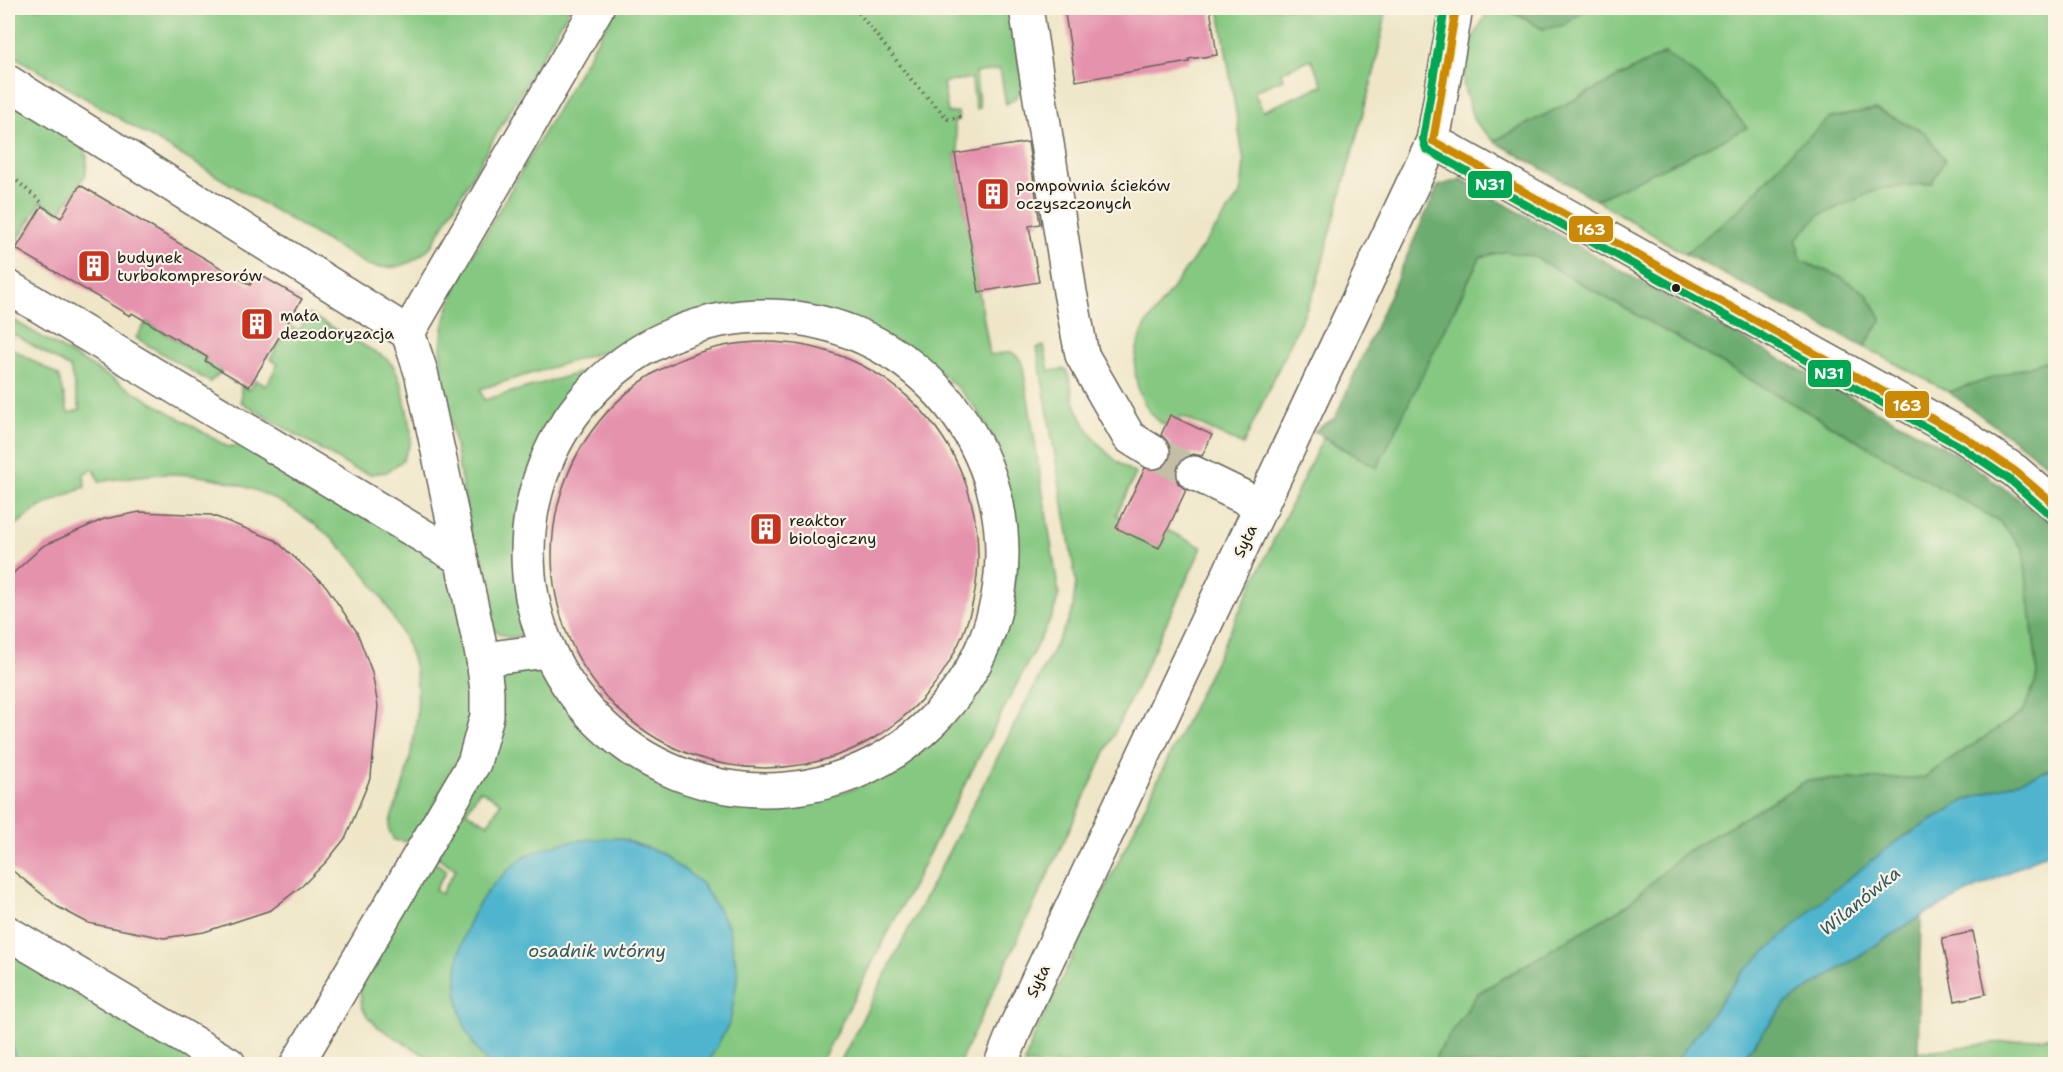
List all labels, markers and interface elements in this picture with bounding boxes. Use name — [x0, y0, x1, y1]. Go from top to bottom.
line badge: N31 — [1467, 170, 1513, 199]
text: N31 — [1475, 174, 1505, 195]
place label: pompownia ścieków oczyszczonych — [1016, 175, 1170, 214]
building icon: pompownia ścieków oczyszczonych — [975, 176, 1011, 212]
line badge: 163 — [1568, 215, 1614, 243]
text: 163 — [1577, 219, 1605, 240]
place label: budynek turbokompresorów — [117, 247, 262, 286]
building icon: budynek turbokompresorów — [76, 248, 112, 284]
unlabelled marker — [1670, 282, 1682, 294]
place label: mała dezodoryzacja — [280, 305, 394, 344]
building icon: mała dezodoryzacja — [239, 306, 275, 342]
line badge: N31 — [1807, 359, 1852, 388]
text: N31 — [1814, 363, 1844, 384]
line badge: 163 — [1884, 390, 1930, 419]
text: 163 — [1893, 395, 1921, 416]
place label: reaktor biologiczny — [789, 510, 876, 549]
building icon: reaktor biologiczny — [748, 511, 784, 547]
street label: Syta — [1228, 521, 1262, 561]
water label: Wilanówka — [1814, 861, 1906, 941]
water label: osadnik wtórny — [528, 939, 666, 963]
street label: Syta — [1021, 961, 1055, 1001]

